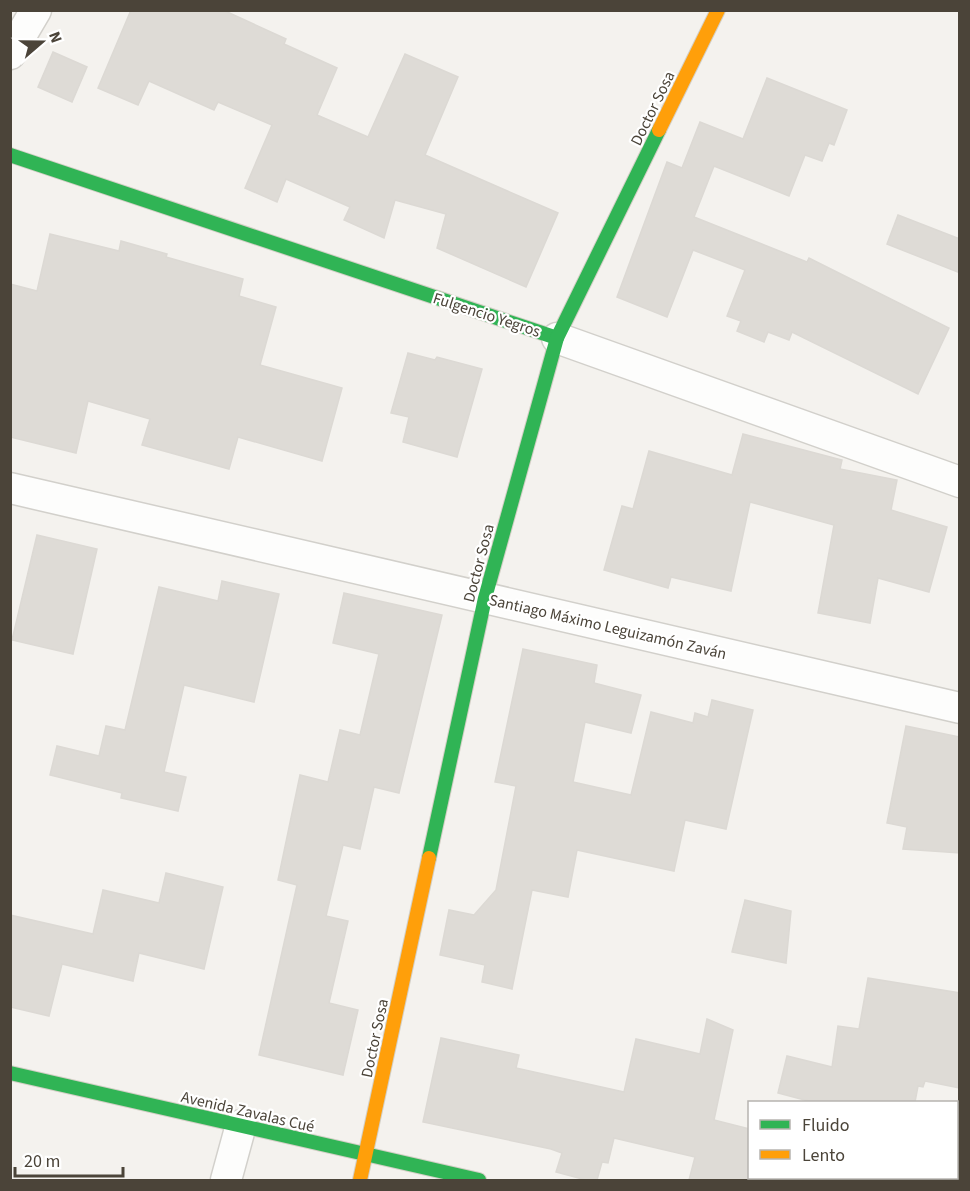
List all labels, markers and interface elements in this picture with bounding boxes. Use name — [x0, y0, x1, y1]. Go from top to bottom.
north arrow — [12, 12, 72, 72]
text: N — [43, 28, 67, 46]
street label: Doctor Sosa — [625, 68, 680, 149]
street label: Fulgencio Yegros — [430, 287, 543, 343]
street label: Doctor Sosa — [458, 522, 500, 605]
street label: Santiago Máximo Leguizamón Zaván — [487, 589, 729, 665]
street label: Doctor Sosa — [356, 997, 394, 1080]
street label: Avenida Zavalas Cué — [179, 1086, 317, 1138]
legend — [748, 1101, 958, 1179]
text: Fluido — [802, 1113, 849, 1138]
scale bar — [15, 1140, 123, 1178]
text: Lento — [802, 1143, 845, 1168]
text: 20 m — [24, 1149, 60, 1174]

